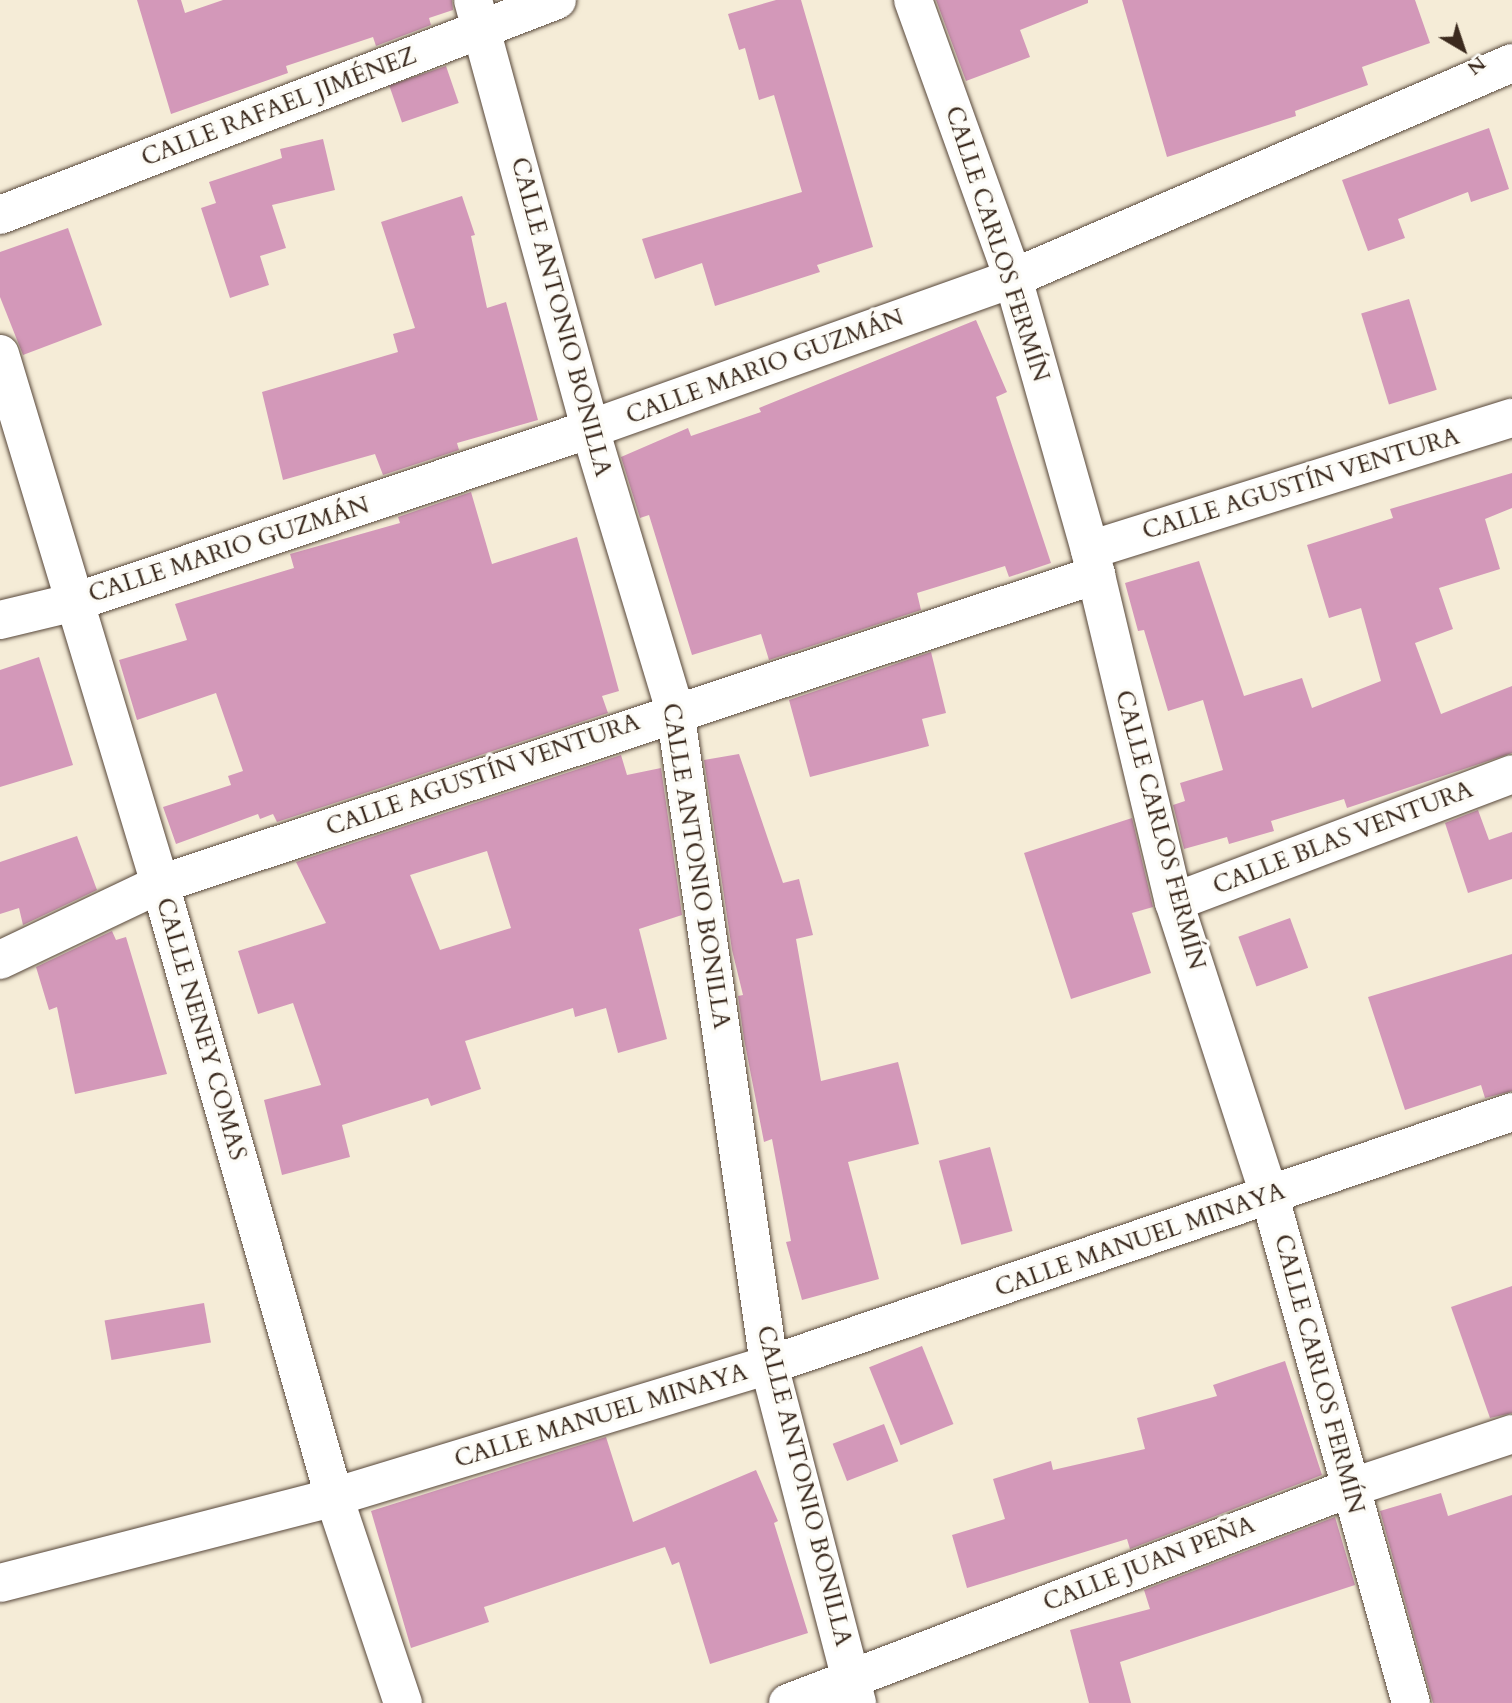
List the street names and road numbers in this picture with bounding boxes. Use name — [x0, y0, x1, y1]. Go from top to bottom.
street label: CALLE RAFAEL JIMÉNEZ — [138, 41, 420, 173]
street label: CALLE CARLOS FERMÍN — [939, 103, 1055, 385]
street label: CALLE ANTONIO BONILLA — [504, 154, 618, 480]
street label: CALLE MARIO GUZMÁN — [622, 303, 908, 431]
street label: CALLE AGUSTÍN VENTURA — [1139, 422, 1463, 546]
street label: CALLE MARIO GUZMÁN — [85, 491, 373, 609]
street label: CALLE CARLOS FERMÍN — [1109, 687, 1211, 973]
street label: CALLE ANTONIO BONILLA — [656, 701, 736, 1031]
street label: CALLE AGUSTÍN VENTURA — [322, 708, 644, 842]
street label: CALLE BLAS VENTURA — [1209, 775, 1477, 901]
street label: CALLE NENEY COMAS — [150, 895, 252, 1163]
street label: CALLE MANUEL MINAYA — [991, 1177, 1289, 1303]
street label: CALLE CARLOS FERMÍN — [1268, 1231, 1370, 1517]
street label: CALLE ANTONIO BONILLA — [750, 1323, 858, 1649]
street label: CALLE MANUEL MINAYA — [451, 1358, 751, 1474]
street label: CALLE JUAN PEÑA — [1039, 1510, 1259, 1618]

